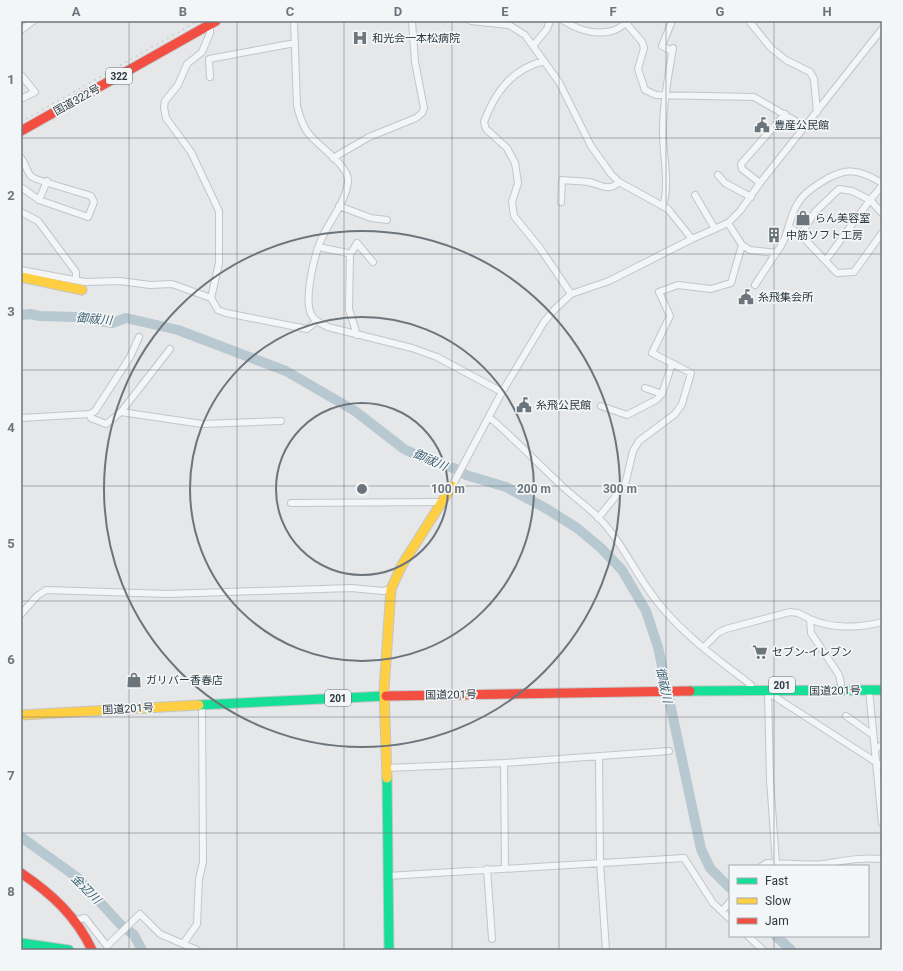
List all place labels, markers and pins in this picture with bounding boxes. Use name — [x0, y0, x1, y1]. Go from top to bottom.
hospital icon: 和光会一本松病院 — [351, 29, 369, 47]
place label: 和光会一本松病院 — [372, 32, 460, 45]
public building icon: 豊産公民館 — [753, 116, 771, 134]
place label: 豊産公民館 — [774, 119, 829, 132]
shop icon: らん美容室 — [794, 209, 812, 227]
place label: らん美容室 — [815, 212, 870, 225]
building icon: 中筋ソフト工房 — [765, 226, 783, 244]
place label: 中筋ソフト工房 — [786, 229, 863, 242]
public building icon: 糸飛集会所 — [737, 288, 755, 306]
place label: 糸飛集会所 — [758, 291, 814, 304]
public building icon: 糸飛公民館 — [515, 396, 533, 414]
place label: 糸飛公民館 — [536, 399, 591, 412]
centre of rings — [355, 482, 369, 496]
supermarket icon: セブン-イレブン — [751, 643, 769, 661]
place label: セブン-イレブン — [772, 646, 852, 659]
shop icon: ガリバー香春店 — [125, 671, 143, 689]
place label: ガリバー香春店 — [146, 674, 223, 687]

